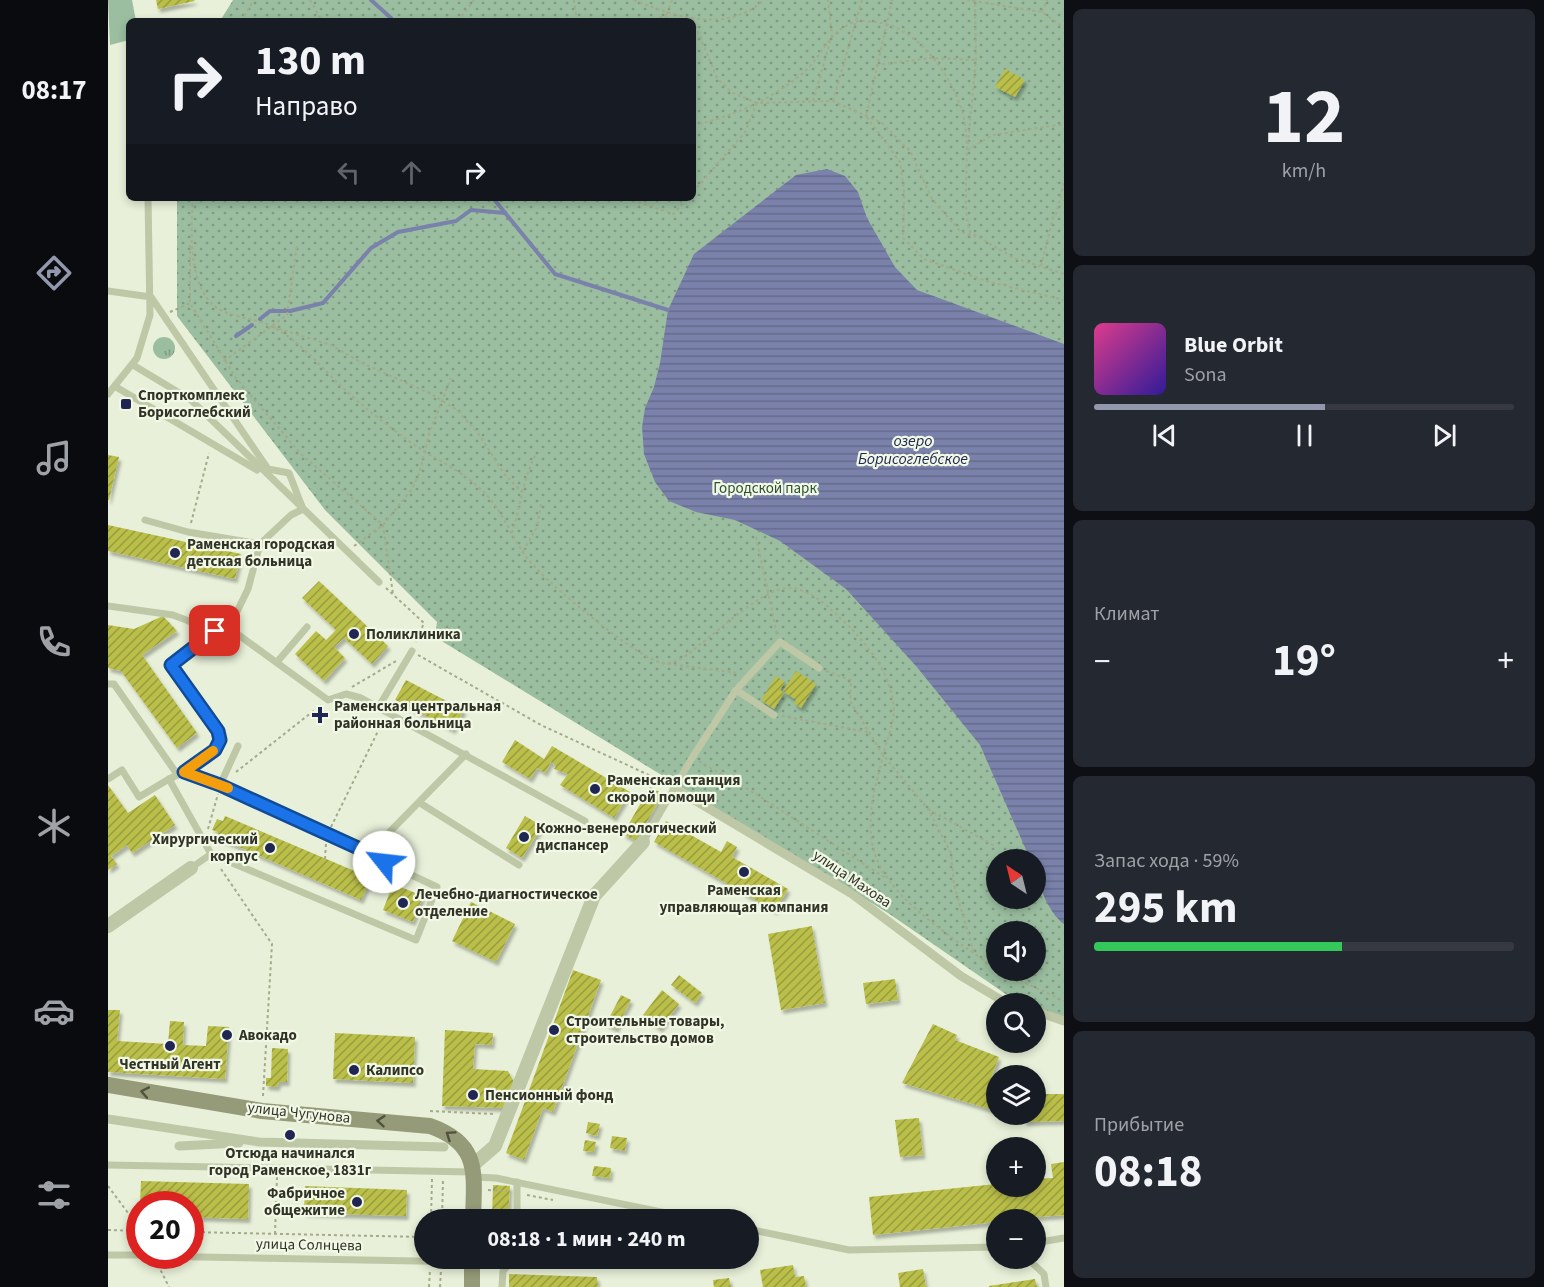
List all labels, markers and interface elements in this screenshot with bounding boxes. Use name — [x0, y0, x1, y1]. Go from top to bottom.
text: 130 m — [255, 31, 366, 91]
icon: right — [156, 42, 234, 120]
text: 12 — [1263, 62, 1345, 173]
text: 08:17 — [21, 71, 87, 110]
text: Направо — [255, 87, 358, 126]
icon: left — [332, 156, 365, 189]
icon: ahead — [395, 156, 428, 189]
icon: right — [458, 156, 491, 189]
text: km/h — [1282, 157, 1326, 185]
icon: directions — [33, 252, 75, 294]
text: Blue Orbit — [1184, 329, 1283, 361]
text: Sona — [1184, 361, 1227, 389]
place label: Спорткомплекс Борисоглебский — [138, 385, 251, 423]
marker: Спорткомплекс Борисоглебский — [119, 397, 133, 411]
icon: previous — [1148, 419, 1181, 452]
icon: pause — [1288, 419, 1321, 452]
icon: next — [1428, 419, 1461, 452]
water label: озеро Борисоглебское — [858, 430, 968, 470]
icon: music — [33, 437, 75, 479]
park label: Городской парк — [713, 478, 817, 499]
place label: Раменская городская детская больница — [187, 534, 335, 572]
marker: Раменская городская детская больница — [168, 546, 182, 560]
text: Климат — [1094, 600, 1160, 628]
pin — [189, 605, 240, 656]
icon: arrive — [198, 614, 231, 647]
icon: phone — [33, 621, 75, 663]
place label: Поликлиника — [366, 624, 461, 645]
marker: Поликлиника — [347, 627, 361, 641]
text: 19° — [1272, 629, 1336, 693]
text: − — [1094, 638, 1110, 685]
text: + — [1498, 638, 1514, 685]
place label: Раменская центральная районная больница — [334, 696, 501, 734]
marker: Раменская центральная районная больница — [311, 706, 329, 724]
place label: Раменская станция скорой помощи — [607, 770, 740, 808]
marker: Раменская станция скорой помощи — [588, 782, 602, 796]
icon: climate — [33, 805, 75, 847]
place label: Кожно-венерологический диспансер — [536, 818, 717, 856]
place label: Хирургический корпус — [152, 829, 258, 867]
position arrow — [352, 830, 416, 894]
marker: Кожно-венерологический диспансер — [517, 830, 531, 844]
marker: Хирургический корпус — [263, 841, 277, 855]
street label: улица Махова — [809, 845, 895, 913]
text: Запас хода · 59% — [1094, 847, 1239, 875]
north arrow — [986, 849, 1046, 909]
map controls — [986, 849, 1046, 1269]
marker: Раменская управляющая компания — [737, 865, 751, 879]
text: 295 km — [1094, 876, 1238, 940]
place label: Раменская управляющая компания — [660, 880, 828, 918]
place label: Лечебно-диагностическое отделение — [414, 884, 598, 922]
marker: Лечебно-диагностическое отделение — [396, 896, 410, 910]
button: sound — [986, 921, 1046, 981]
icon: car — [33, 990, 75, 1032]
button: search — [986, 993, 1046, 1053]
place label: Строительные товары, строительство домов — [566, 1011, 724, 1049]
marker: Строительные товары, строительство домов — [547, 1023, 561, 1037]
place label: Авокадо — [238, 1025, 297, 1046]
marker: Авокадо — [220, 1028, 234, 1042]
marker: Честный Агент — [163, 1039, 177, 1053]
place label: Честный Агент — [119, 1054, 221, 1075]
place label: Калипсо — [366, 1060, 424, 1081]
marker: Калипсо — [347, 1063, 361, 1077]
button: layers — [986, 1065, 1046, 1125]
place label: Пенсионный фонд — [485, 1085, 614, 1106]
one-way arrow — [141, 1086, 151, 1099]
marker: Пенсионный фонд — [466, 1088, 480, 1102]
street label: улица Чугунова — [247, 1097, 351, 1129]
text: Прибытие — [1094, 1111, 1184, 1139]
one-way arrow — [377, 1115, 386, 1128]
marker: Отсюда начинался город Раменское, 1831г — [283, 1128, 297, 1142]
one-way arrow — [446, 1131, 456, 1143]
button: + — [986, 1137, 1046, 1197]
text: 08:18 — [1094, 1140, 1203, 1204]
place label: Отсюда начинался город Раменское, 1831г — [209, 1143, 372, 1181]
icon: filters — [33, 1174, 75, 1216]
place label: Фабричное общежитие — [264, 1183, 345, 1221]
speed limit sign: 20 — [126, 1191, 204, 1269]
marker: Фабричное общежитие — [350, 1195, 364, 1209]
button: − — [986, 1209, 1046, 1269]
text: 08:18 · 1 мин · 240 m — [487, 1223, 686, 1255]
street label: улица Солнцева — [256, 1234, 362, 1256]

